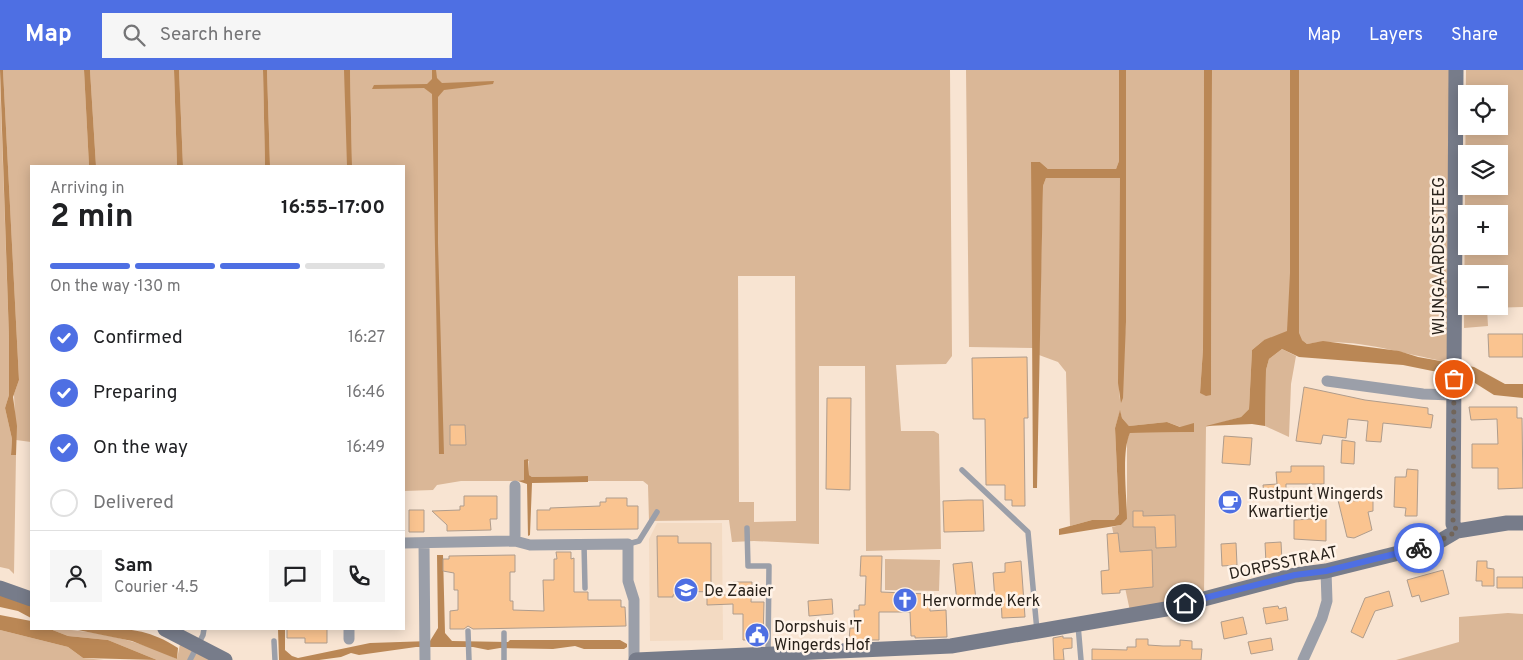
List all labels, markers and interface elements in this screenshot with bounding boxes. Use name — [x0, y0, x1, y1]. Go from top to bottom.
search box — [102, 13, 452, 58]
text: Map — [25, 20, 72, 50]
icon: search — [120, 21, 148, 49]
text: Search here — [160, 23, 261, 47]
text: Map — [1307, 24, 1341, 47]
text: Layers — [1369, 24, 1423, 47]
text: Share — [1451, 24, 1498, 47]
map controls — [1458, 85, 1508, 315]
button: locate — [1458, 85, 1508, 135]
button: layers — [1458, 145, 1508, 195]
street label: WIJNGAARDSESTEEG — [1430, 177, 1450, 335]
text: Arriving in — [50, 179, 125, 199]
text: 16:55–17:00 — [281, 196, 385, 220]
text: 2 min — [50, 198, 134, 238]
button: + — [1458, 205, 1508, 255]
button: − — [1458, 265, 1508, 315]
text: On the way · 130 m — [50, 277, 181, 297]
icon: check — [50, 324, 78, 352]
text: Confirmed — [93, 326, 183, 350]
text: 16:27 — [348, 328, 385, 348]
pin — [1433, 358, 1475, 400]
icon: bag — [1440, 365, 1468, 393]
icon: check — [50, 379, 78, 407]
text: Preparing — [93, 381, 177, 405]
text: 16:46 — [346, 383, 385, 403]
icon: check — [50, 434, 78, 462]
text: On the way — [93, 436, 188, 460]
text: 16:49 — [347, 438, 385, 458]
place label: Rustpunt Wingerds Kwartiertje — [1248, 485, 1383, 523]
cafe icon: Rustpunt Wingerds Kwartiertje — [1217, 489, 1243, 515]
text: Delivered — [93, 491, 174, 515]
courier — [1394, 523, 1444, 573]
icon: bike — [1405, 534, 1433, 562]
street label: DORPSSTRAAT — [1227, 543, 1340, 585]
button: person — [50, 550, 102, 602]
button: chat — [269, 550, 321, 602]
button: phone — [333, 550, 385, 602]
text: Sam — [114, 554, 153, 578]
school or university icon: De Zaaier — [673, 577, 699, 603]
text: Courier · 4.5 — [114, 578, 199, 598]
place label: De Zaaier — [704, 582, 774, 602]
pin — [1164, 582, 1206, 624]
church icon: Hervormde Kerk — [892, 587, 918, 613]
icon: home — [1171, 589, 1199, 617]
place label: Hervormde Kerk — [922, 592, 1040, 612]
place label: Dorpshuis 'T Wingerds Hof — [774, 618, 871, 656]
public building icon: Dorpshuis 'T Wingerds Hof — [744, 622, 770, 648]

